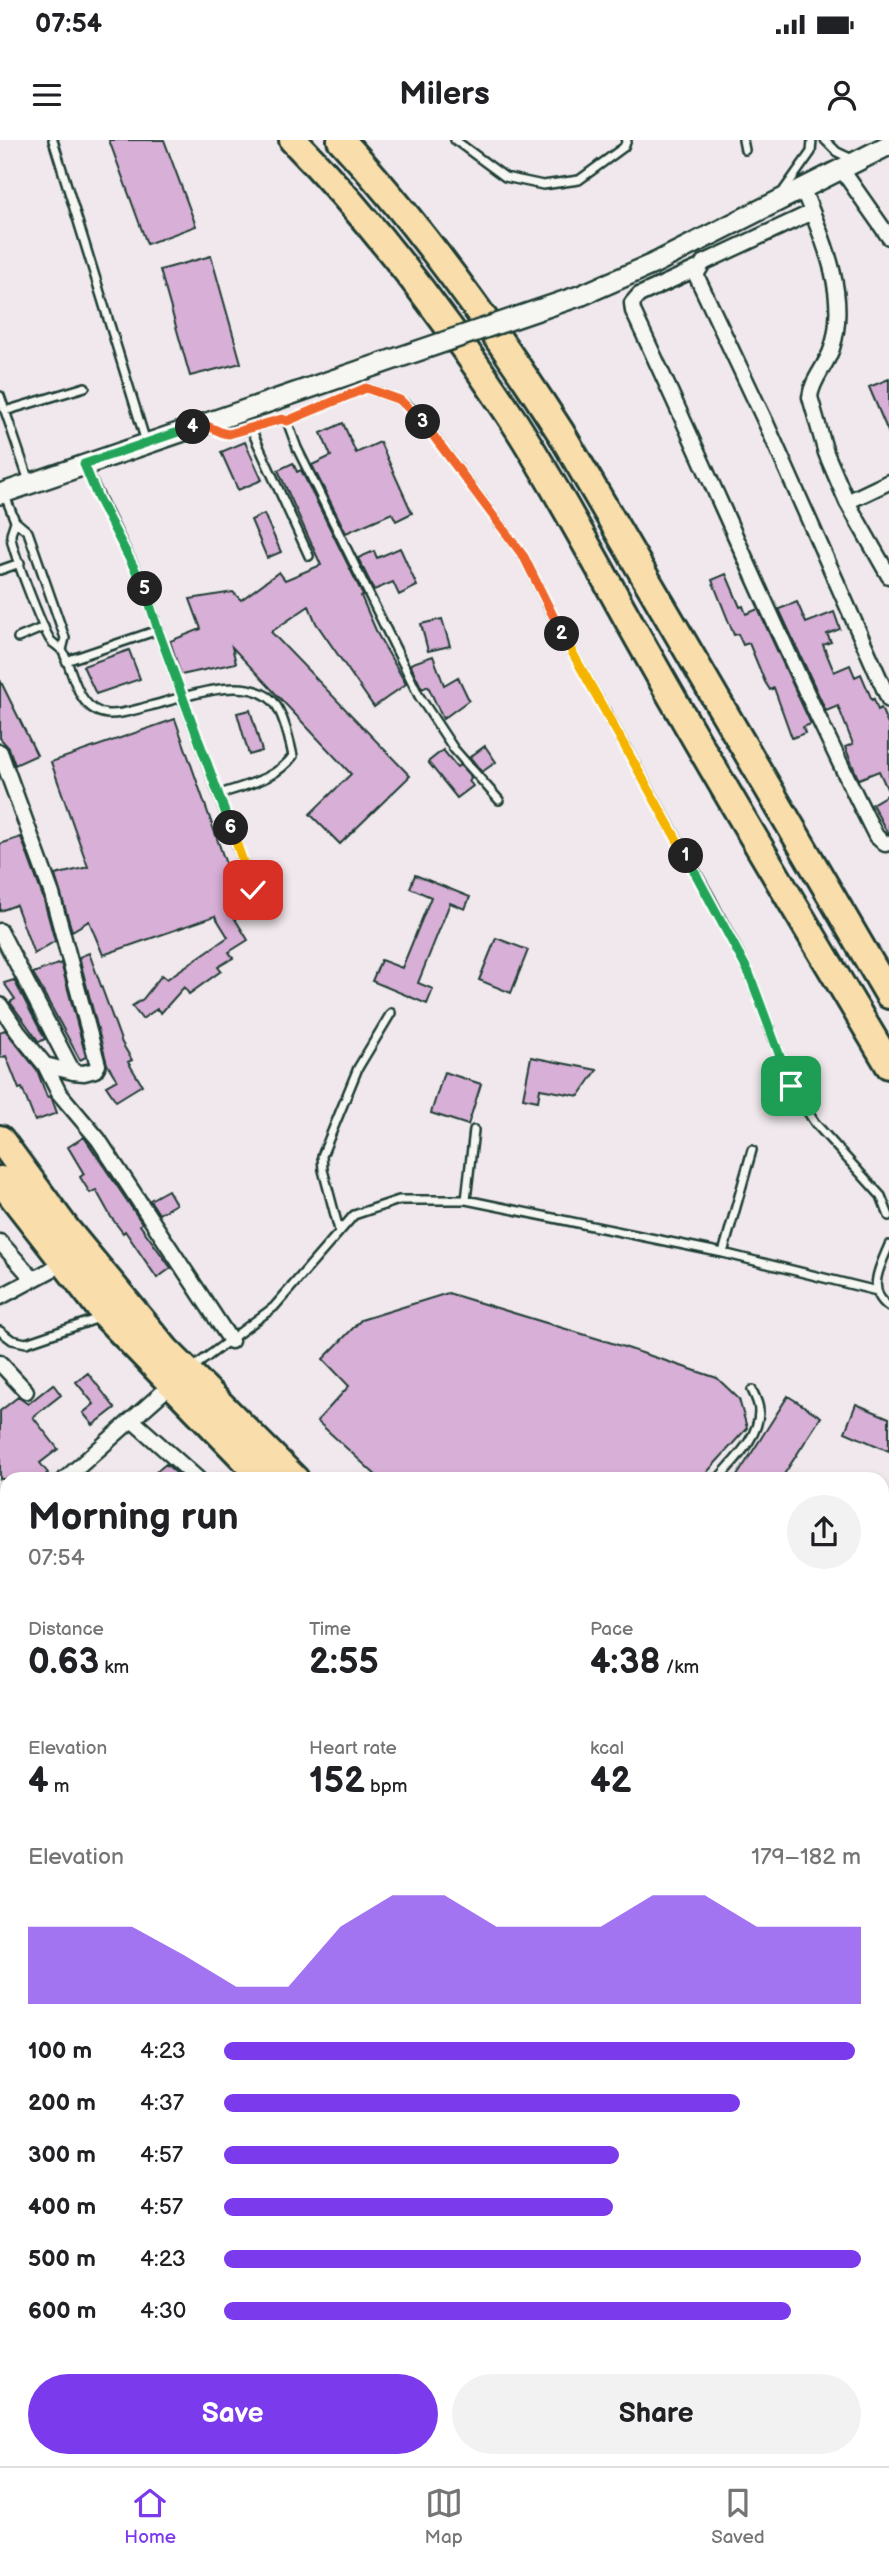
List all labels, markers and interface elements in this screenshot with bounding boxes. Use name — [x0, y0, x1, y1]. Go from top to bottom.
text: 07:54 — [35, 9, 102, 40]
text: Milers — [399, 75, 490, 114]
icon: menu — [28, 76, 66, 114]
icon: person — [823, 76, 861, 114]
pin: 3 — [406, 404, 440, 440]
pin: 4 — [176, 410, 210, 444]
text: 3 — [417, 410, 428, 433]
text: 4 — [187, 415, 198, 438]
pin: 5 — [128, 572, 162, 606]
text: 5 — [139, 577, 150, 600]
pin: 2 — [544, 616, 580, 652]
text: 2 — [556, 622, 567, 645]
pin: 6 — [214, 810, 248, 846]
text: 6 — [225, 816, 236, 839]
pin: 1 — [668, 838, 704, 874]
text: 1 — [682, 844, 690, 867]
pin — [223, 860, 283, 920]
icon: check — [234, 871, 272, 909]
pin — [761, 1056, 821, 1116]
icon: arrive — [772, 1067, 810, 1105]
text: Morning run — [28, 1495, 239, 1540]
button: share — [787, 1495, 861, 1569]
text: 07:54 — [28, 1544, 85, 1572]
text: Distance — [28, 1618, 104, 1641]
text: Time — [309, 1618, 351, 1641]
text: Pace — [590, 1618, 633, 1641]
text: 0.63 — [28, 1641, 99, 1684]
text: 2:55 — [309, 1641, 379, 1684]
text: 4:38 — [590, 1641, 661, 1684]
text: km — [99, 1656, 129, 1679]
text: /km — [661, 1656, 699, 1679]
text: Elevation — [28, 1737, 107, 1760]
text: Heart rate — [309, 1737, 397, 1760]
text: kcal — [590, 1737, 624, 1760]
text: 4 — [28, 1760, 49, 1803]
text: 152 — [309, 1760, 365, 1803]
text: 42 — [590, 1760, 632, 1803]
text: m — [49, 1775, 69, 1798]
text: bpm — [365, 1775, 407, 1798]
text: Elevation — [28, 1843, 124, 1871]
text: 179–182 m — [751, 1843, 861, 1871]
text: 100 m — [28, 2037, 92, 2065]
text: 4:23 — [140, 2037, 186, 2065]
text: 200 m — [28, 2089, 96, 2117]
text: 4:37 — [140, 2089, 184, 2117]
text: 300 m — [28, 2141, 96, 2169]
text: 4:57 — [140, 2141, 183, 2169]
text: 400 m — [28, 2193, 96, 2221]
text: 4:57 — [140, 2193, 183, 2221]
text: 500 m — [28, 2245, 96, 2273]
text: 4:23 — [140, 2245, 186, 2273]
text: 600 m — [28, 2297, 96, 2325]
text: 4:30 — [140, 2297, 186, 2325]
button: Save — [28, 2374, 438, 2454]
button: Share — [452, 2374, 861, 2454]
tab: Home — [124, 2484, 176, 2549]
tab: Map — [425, 2484, 463, 2549]
tab: Saved — [711, 2484, 765, 2549]

